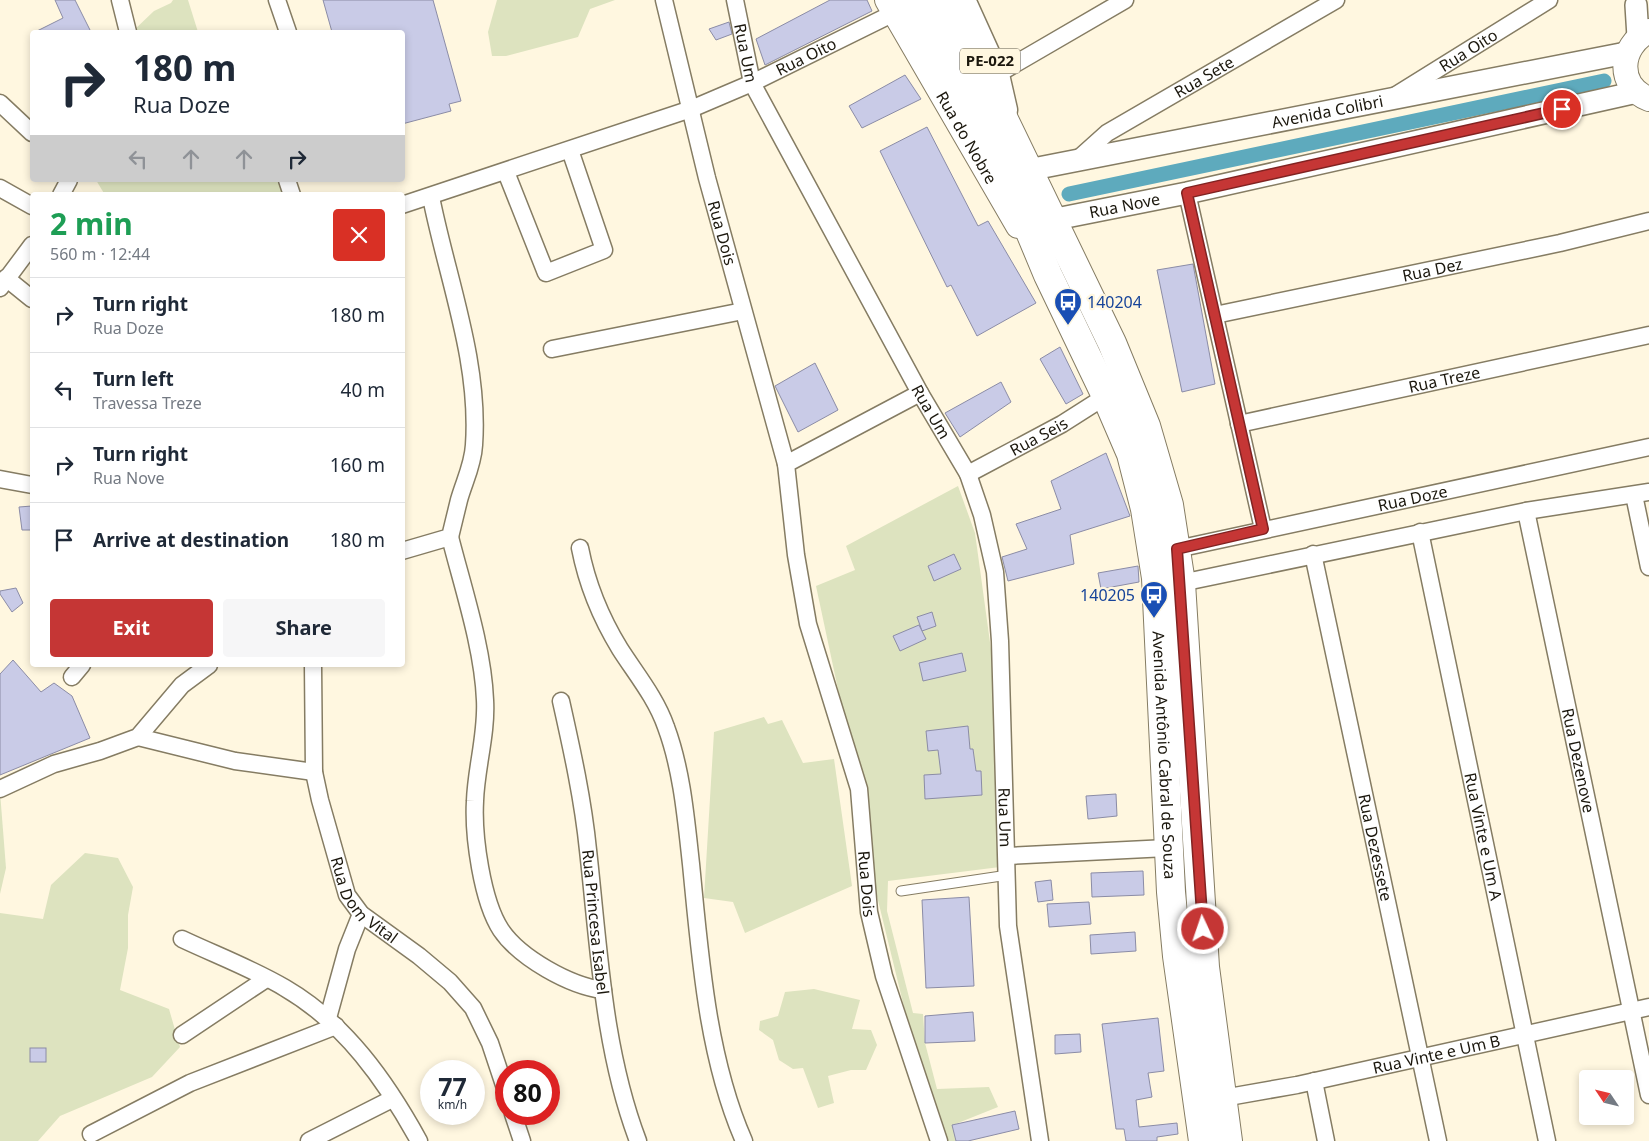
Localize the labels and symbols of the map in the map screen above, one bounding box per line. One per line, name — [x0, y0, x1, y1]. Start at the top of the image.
street label: Rua Um — [729, 21, 763, 84]
street label: Rua Oito — [1435, 24, 1502, 77]
street label: Rua Oito — [772, 32, 840, 81]
road number: PE-022 — [960, 48, 1020, 74]
street label: Rua Sete — [1170, 51, 1238, 103]
street label: Rua do Nobre — [931, 87, 1002, 188]
pin — [1541, 88, 1583, 130]
street label: Avenida Colibri — [1270, 90, 1385, 133]
street label: Rua Nove — [1087, 188, 1162, 223]
street label: Rua Dois — [703, 198, 742, 268]
street label: Rua Dez — [1400, 253, 1464, 287]
bus stop icon: 140204 — [1053, 287, 1083, 326]
place label: 140204 — [1087, 291, 1142, 313]
street label: Rua Treze — [1406, 361, 1482, 398]
street label: Rua Um — [906, 381, 956, 443]
street label: Rua Seis — [1006, 412, 1072, 461]
street label: Rua Doze — [1376, 480, 1449, 516]
bus stop icon: 140205 — [1139, 580, 1169, 619]
place label: 140205 — [1080, 584, 1135, 606]
street label: Avenida Antônio Cabral de Souza — [1148, 630, 1181, 880]
street label: Rua Dezenove — [1557, 706, 1600, 815]
street label: Rua Vinte e Um A — [1459, 771, 1508, 903]
street label: Rua Um — [993, 787, 1017, 848]
street label: Rua Dezessete — [1353, 792, 1398, 903]
street label: Rua Princesa Isabel — [577, 848, 614, 996]
street label: Rua Dois — [853, 850, 881, 919]
street label: Rua Dom Vital — [326, 854, 402, 948]
position arrow — [1176, 902, 1228, 954]
street label: Rua Vinte e Um B — [1371, 1029, 1502, 1079]
speed limit sign: 80 — [495, 1060, 560, 1125]
north arrow — [1579, 1070, 1634, 1125]

